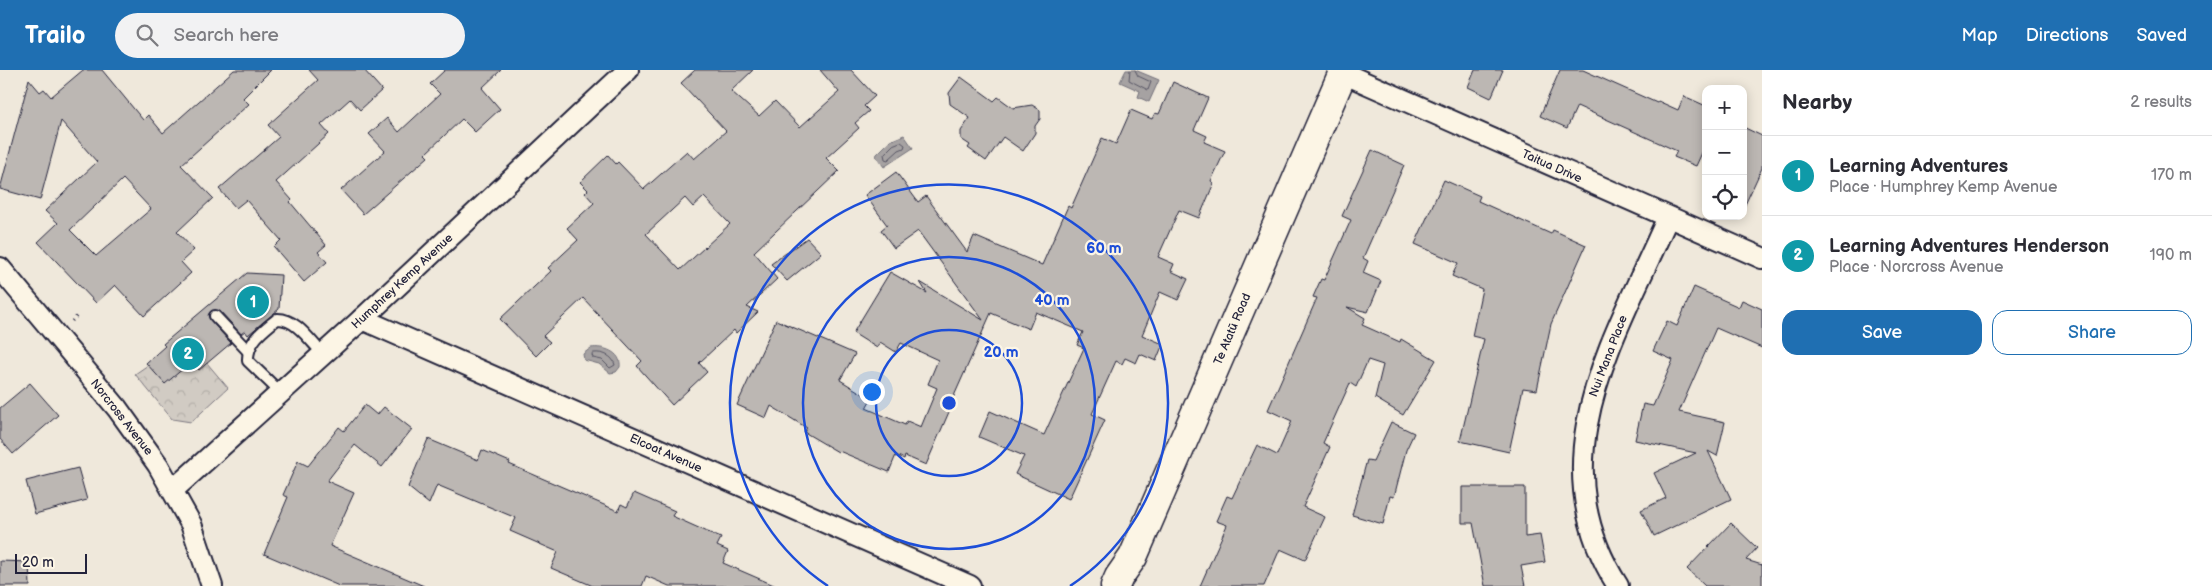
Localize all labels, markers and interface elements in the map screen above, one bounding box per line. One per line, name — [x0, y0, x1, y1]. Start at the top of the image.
search box — [115, 13, 465, 58]
text: Trailo — [25, 21, 85, 50]
icon: search — [133, 21, 161, 49]
text: Search here — [173, 24, 279, 47]
text: Map — [1962, 25, 1998, 46]
text: Directions — [2026, 25, 2108, 46]
text: Saved — [2136, 25, 2187, 46]
map controls — [1702, 85, 1747, 220]
button: + — [1702, 85, 1747, 130]
text: Nearby — [1782, 90, 1852, 115]
text: 2 results — [2130, 93, 2192, 112]
button: − — [1702, 130, 1747, 175]
street label: Taitua Drive — [1519, 147, 1584, 186]
text: Learning Adventures — [1829, 155, 2008, 178]
text: 1 — [1795, 166, 1801, 185]
text: 170 m — [2151, 166, 2192, 185]
button: locate — [1702, 175, 1747, 220]
text: Place · Humphrey Kemp Avenue — [1829, 178, 2057, 197]
street label: Humphrey Kemp Avenue — [349, 231, 456, 332]
text: Learning Adventures Henderson — [1829, 235, 2109, 258]
text: 60 m — [1086, 239, 1122, 258]
text: 2 — [1793, 246, 1803, 265]
text: 190 m — [2150, 246, 2192, 265]
text: Place · Norcross Avenue — [1829, 258, 2004, 277]
pin: 1 — [237, 283, 269, 321]
text: 40 m — [1034, 291, 1070, 310]
street label: Te Atatū Road — [1211, 291, 1254, 367]
button: Save — [1782, 310, 1982, 355]
button: Share — [1992, 310, 2192, 355]
street label: Nui Mana Place — [1586, 313, 1631, 399]
pin: 2 — [172, 335, 204, 373]
text: 20 m — [984, 343, 1019, 362]
street label: Norcross Avenue — [87, 376, 156, 458]
your location — [859, 379, 885, 405]
centre of rings — [940, 394, 958, 412]
street label: Elcoat Avenue — [627, 431, 704, 476]
scale bar — [15, 551, 88, 574]
text: 20 m — [22, 554, 54, 571]

